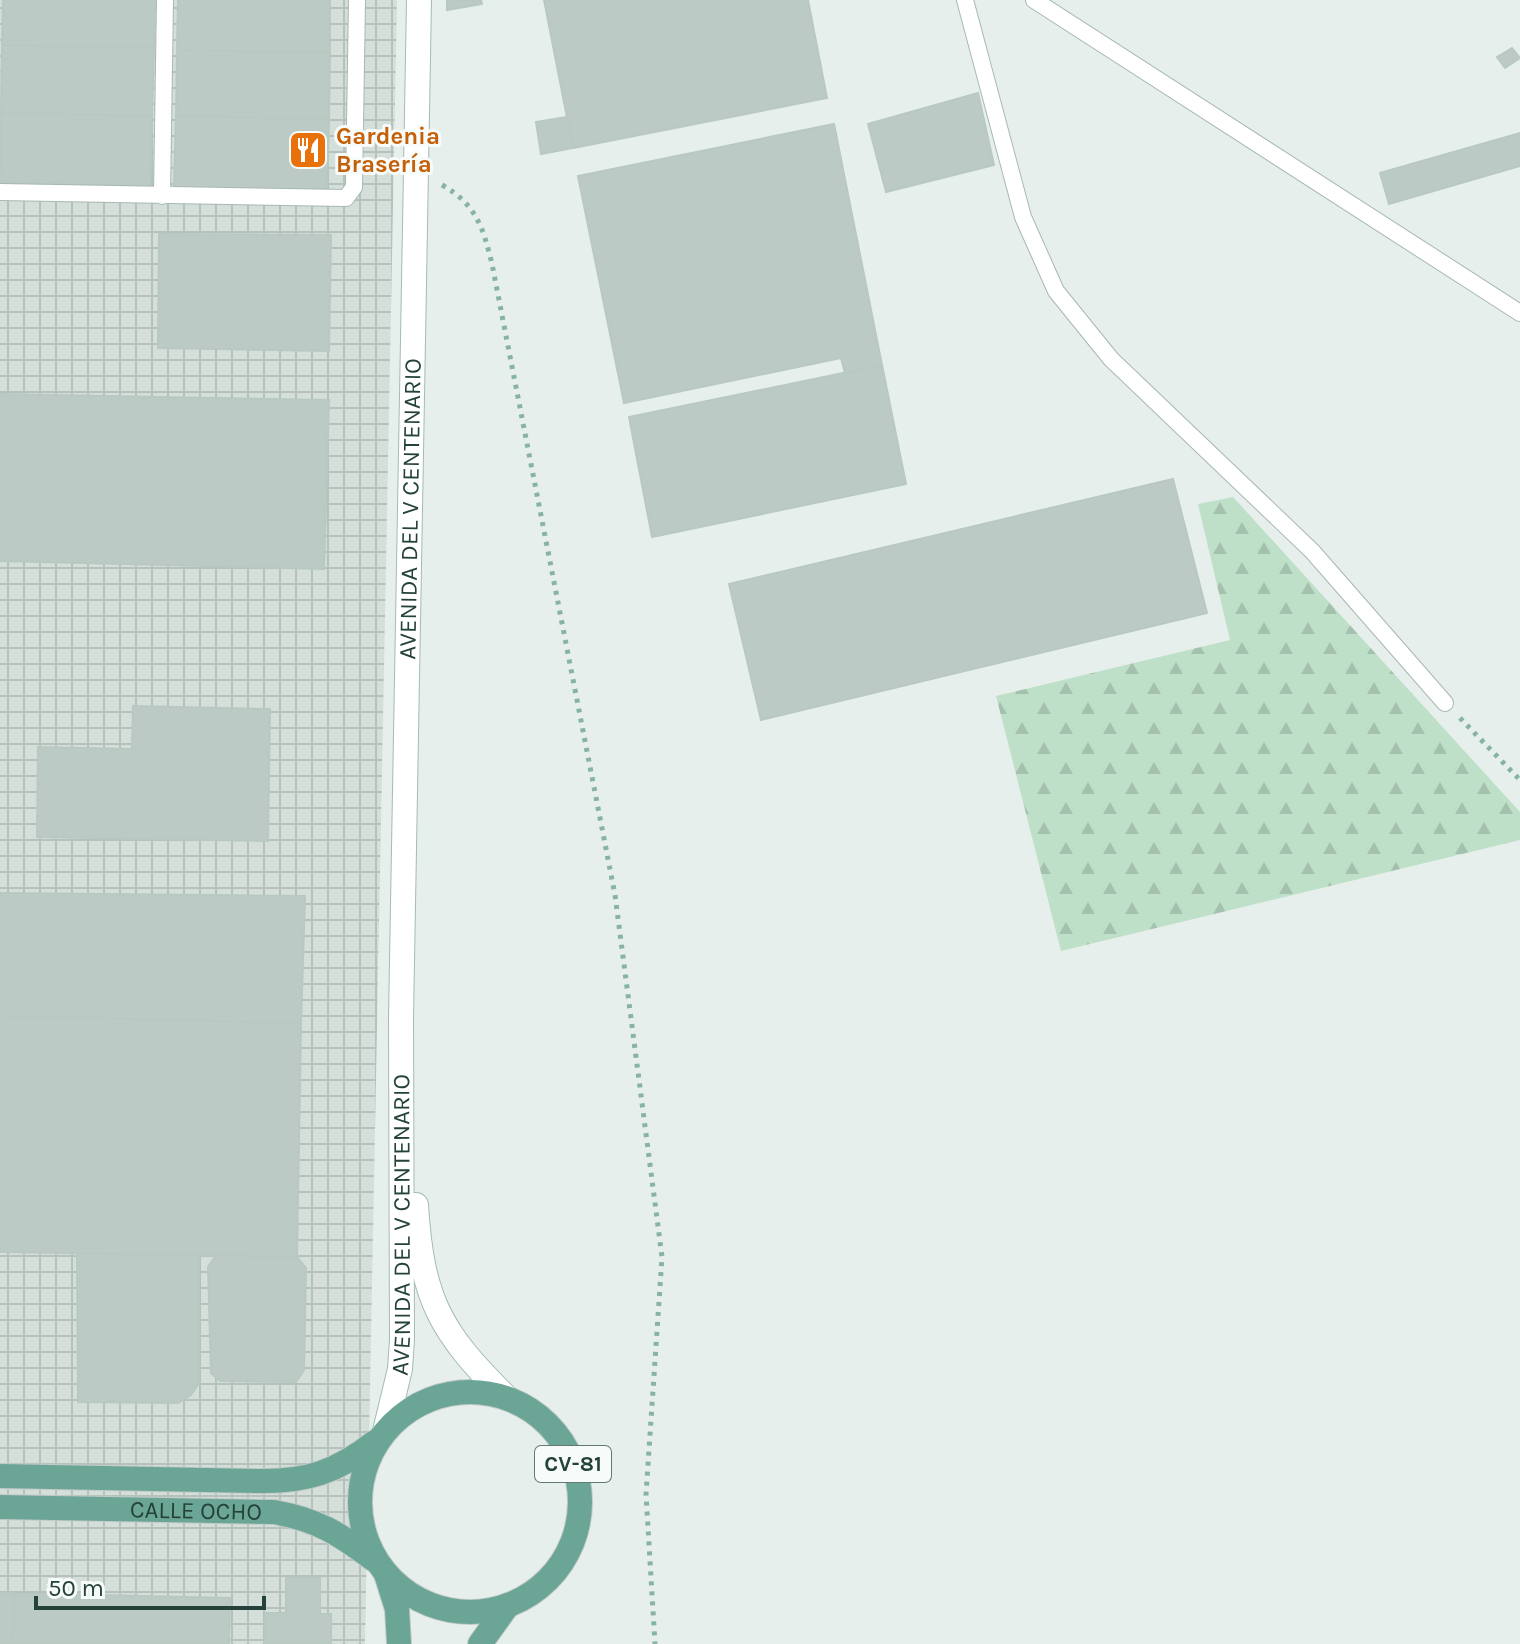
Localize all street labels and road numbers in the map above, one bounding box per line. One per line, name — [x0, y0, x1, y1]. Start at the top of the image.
street label: AVENIDA DEL V CENTENARIO — [393, 358, 427, 660]
street label: AVENIDA DEL V CENTENARIO — [386, 1074, 416, 1376]
road number: CV-81 — [535, 1446, 611, 1482]
street label: CALLE OCHO — [130, 1495, 262, 1526]

